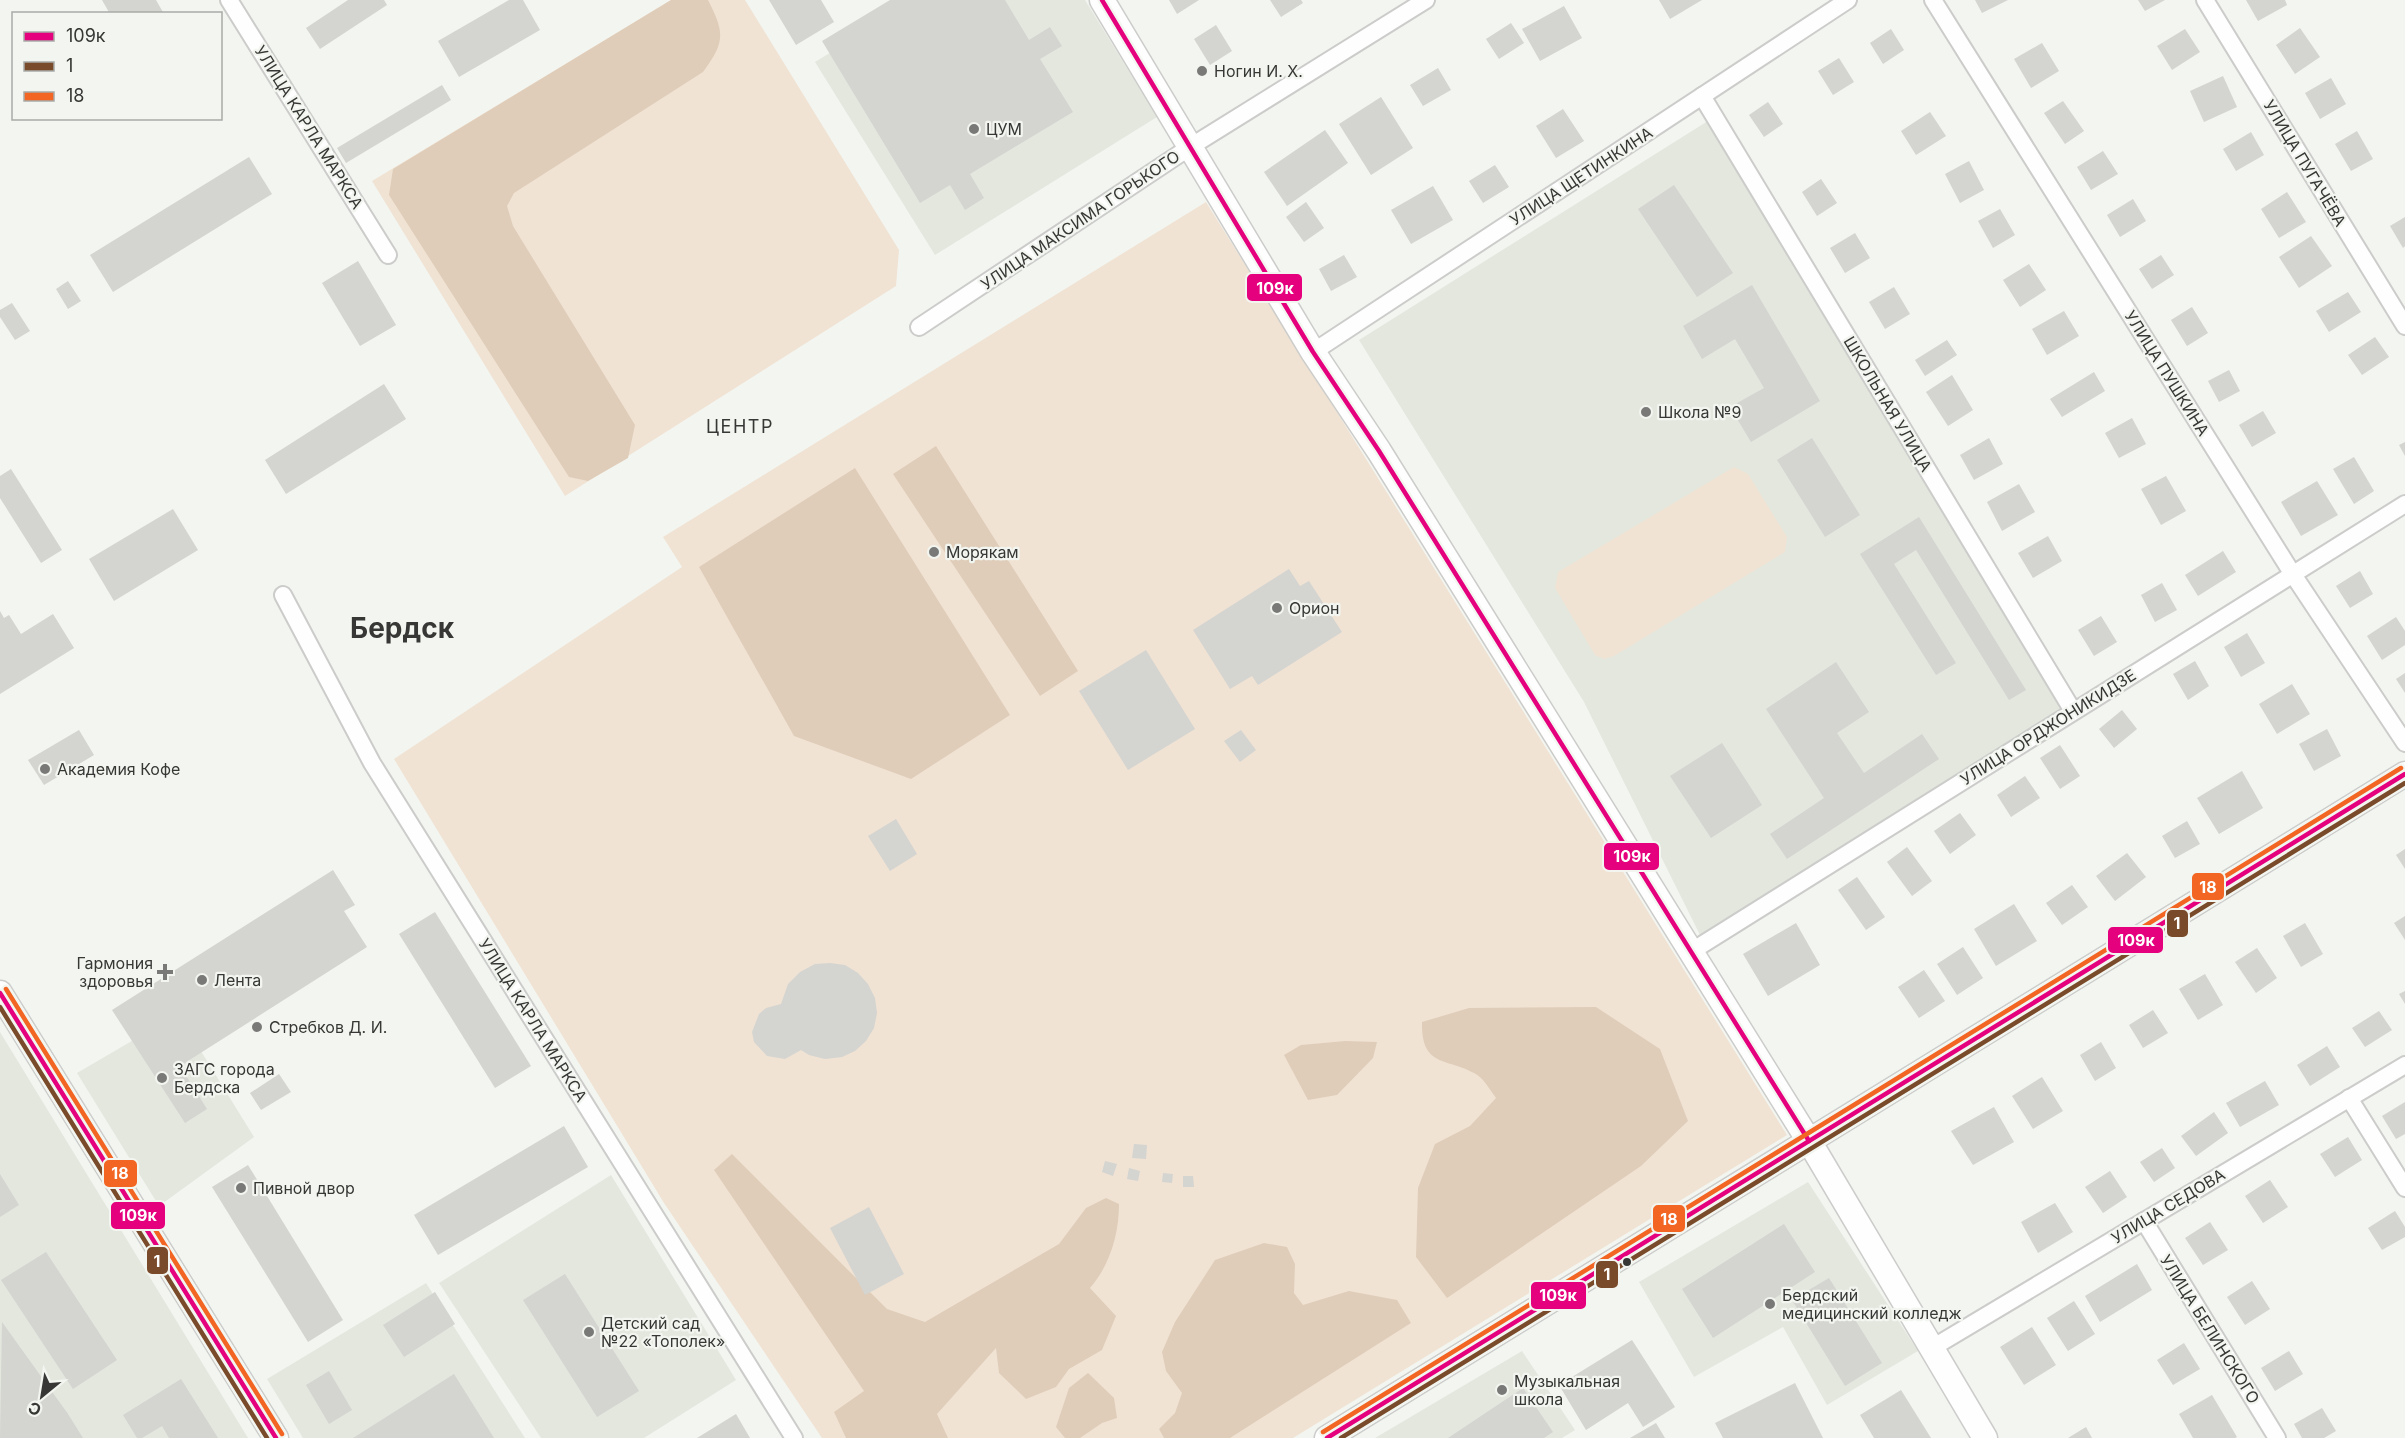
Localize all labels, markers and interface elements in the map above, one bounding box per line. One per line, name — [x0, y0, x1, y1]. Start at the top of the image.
legend — [12, 12, 222, 120]
text: 109к — [66, 25, 106, 46]
street label: УЛИЦА КАРЛА МАРКСА — [250, 42, 368, 212]
text: 1 — [66, 55, 73, 76]
place label: Ногин И. Х. — [1214, 61, 1303, 81]
marker: Ногин И. Х. — [1195, 64, 1209, 78]
text: 18 — [66, 85, 84, 106]
street label: УЛИЦА ПУГАЧЁВА — [2259, 96, 2351, 230]
place label: ЦУМ — [986, 119, 1022, 139]
marker: ЦУМ — [967, 122, 981, 136]
street label: УЛИЦА ЩЕТИНКИНА — [1506, 122, 1656, 230]
street label: УЛИЦА МАКСИМА ГОРЬКОГО — [977, 146, 1183, 294]
line badge: 109к — [1246, 273, 1303, 302]
text: 109к — [1256, 278, 1294, 298]
street label: УЛИЦА ПУШКИНА — [2120, 307, 2214, 439]
street label: ШКОЛЬНАЯ УЛИЦА — [1840, 333, 1936, 475]
place label: Школа №9 — [1658, 402, 1741, 422]
marker: Школа №9 — [1639, 405, 1653, 419]
district label: ЦЕНТР — [706, 416, 774, 437]
place label: Морякам — [946, 542, 1019, 562]
marker: Морякам — [927, 545, 941, 559]
place label: Орион — [1289, 598, 1340, 618]
marker: Орион — [1270, 601, 1284, 615]
district label: Бердск — [350, 611, 455, 645]
street label: УЛИЦА ОРДЖОНИКИДЗЕ — [1957, 665, 2139, 789]
place label: Академия Кофе — [57, 759, 180, 779]
marker: Академия Кофе — [38, 762, 52, 776]
line badge: 109к — [1603, 842, 1660, 871]
text: 109к — [1613, 846, 1651, 866]
line badge: 18 — [2191, 872, 2225, 901]
text: 18 — [2199, 877, 2217, 897]
line badge: 1 — [2166, 909, 2189, 938]
text: 1 — [2174, 913, 2180, 933]
line badge: 109к — [2107, 926, 2164, 954]
text: 109к — [2117, 930, 2155, 950]
street label: УЛИЦА КАРЛА МАРКСА — [474, 935, 592, 1105]
place label: Гармония здоровья — [76, 953, 153, 991]
marker: Гармония здоровья — [158, 965, 172, 979]
place label: Лента — [214, 970, 261, 990]
marker: Лента — [195, 973, 209, 987]
place label: Стребков Д. И. — [269, 1017, 387, 1037]
marker: Стребков Д. И. — [250, 1020, 264, 1034]
place label: ЗАГС города Бердска — [174, 1059, 275, 1097]
marker: ЗАГС города Бердска — [155, 1071, 169, 1085]
line badge: 18 — [103, 1159, 138, 1188]
text: 18 — [111, 1163, 129, 1183]
street label: УЛИЦА СЕДОВА — [2107, 1164, 2229, 1248]
place label: Пивной двор — [253, 1178, 355, 1198]
marker: Пивной двор — [234, 1181, 248, 1195]
line badge: 109к — [110, 1201, 166, 1230]
line badge: 18 — [1652, 1204, 1686, 1233]
text: 109к — [119, 1205, 157, 1225]
text: 18 — [1660, 1209, 1678, 1229]
line badge: 1 — [146, 1246, 169, 1275]
text: 1 — [154, 1251, 160, 1271]
street label: УЛИЦА БЕЛИНСКОГО — [2156, 1251, 2264, 1407]
unlabelled marker — [1621, 1256, 1633, 1268]
line badge: 1 — [1595, 1260, 1619, 1289]
text: 1 — [1604, 1264, 1610, 1284]
line badge: 109к — [1530, 1281, 1587, 1310]
text: 109к — [1539, 1285, 1577, 1305]
place label: Бердский медицинский колледж — [1782, 1285, 1962, 1323]
marker: Бердский медицинский колледж — [1763, 1297, 1777, 1311]
place label: Детский сад №22 «Тополек» — [601, 1313, 725, 1351]
marker: Детский сад №22 «Тополек» — [582, 1325, 596, 1339]
north arrow — [12, 1366, 72, 1426]
place label: Музыкальная школа — [1514, 1371, 1620, 1409]
marker: Музыкальная школа — [1495, 1383, 1509, 1397]
text: С — [24, 1397, 45, 1421]

